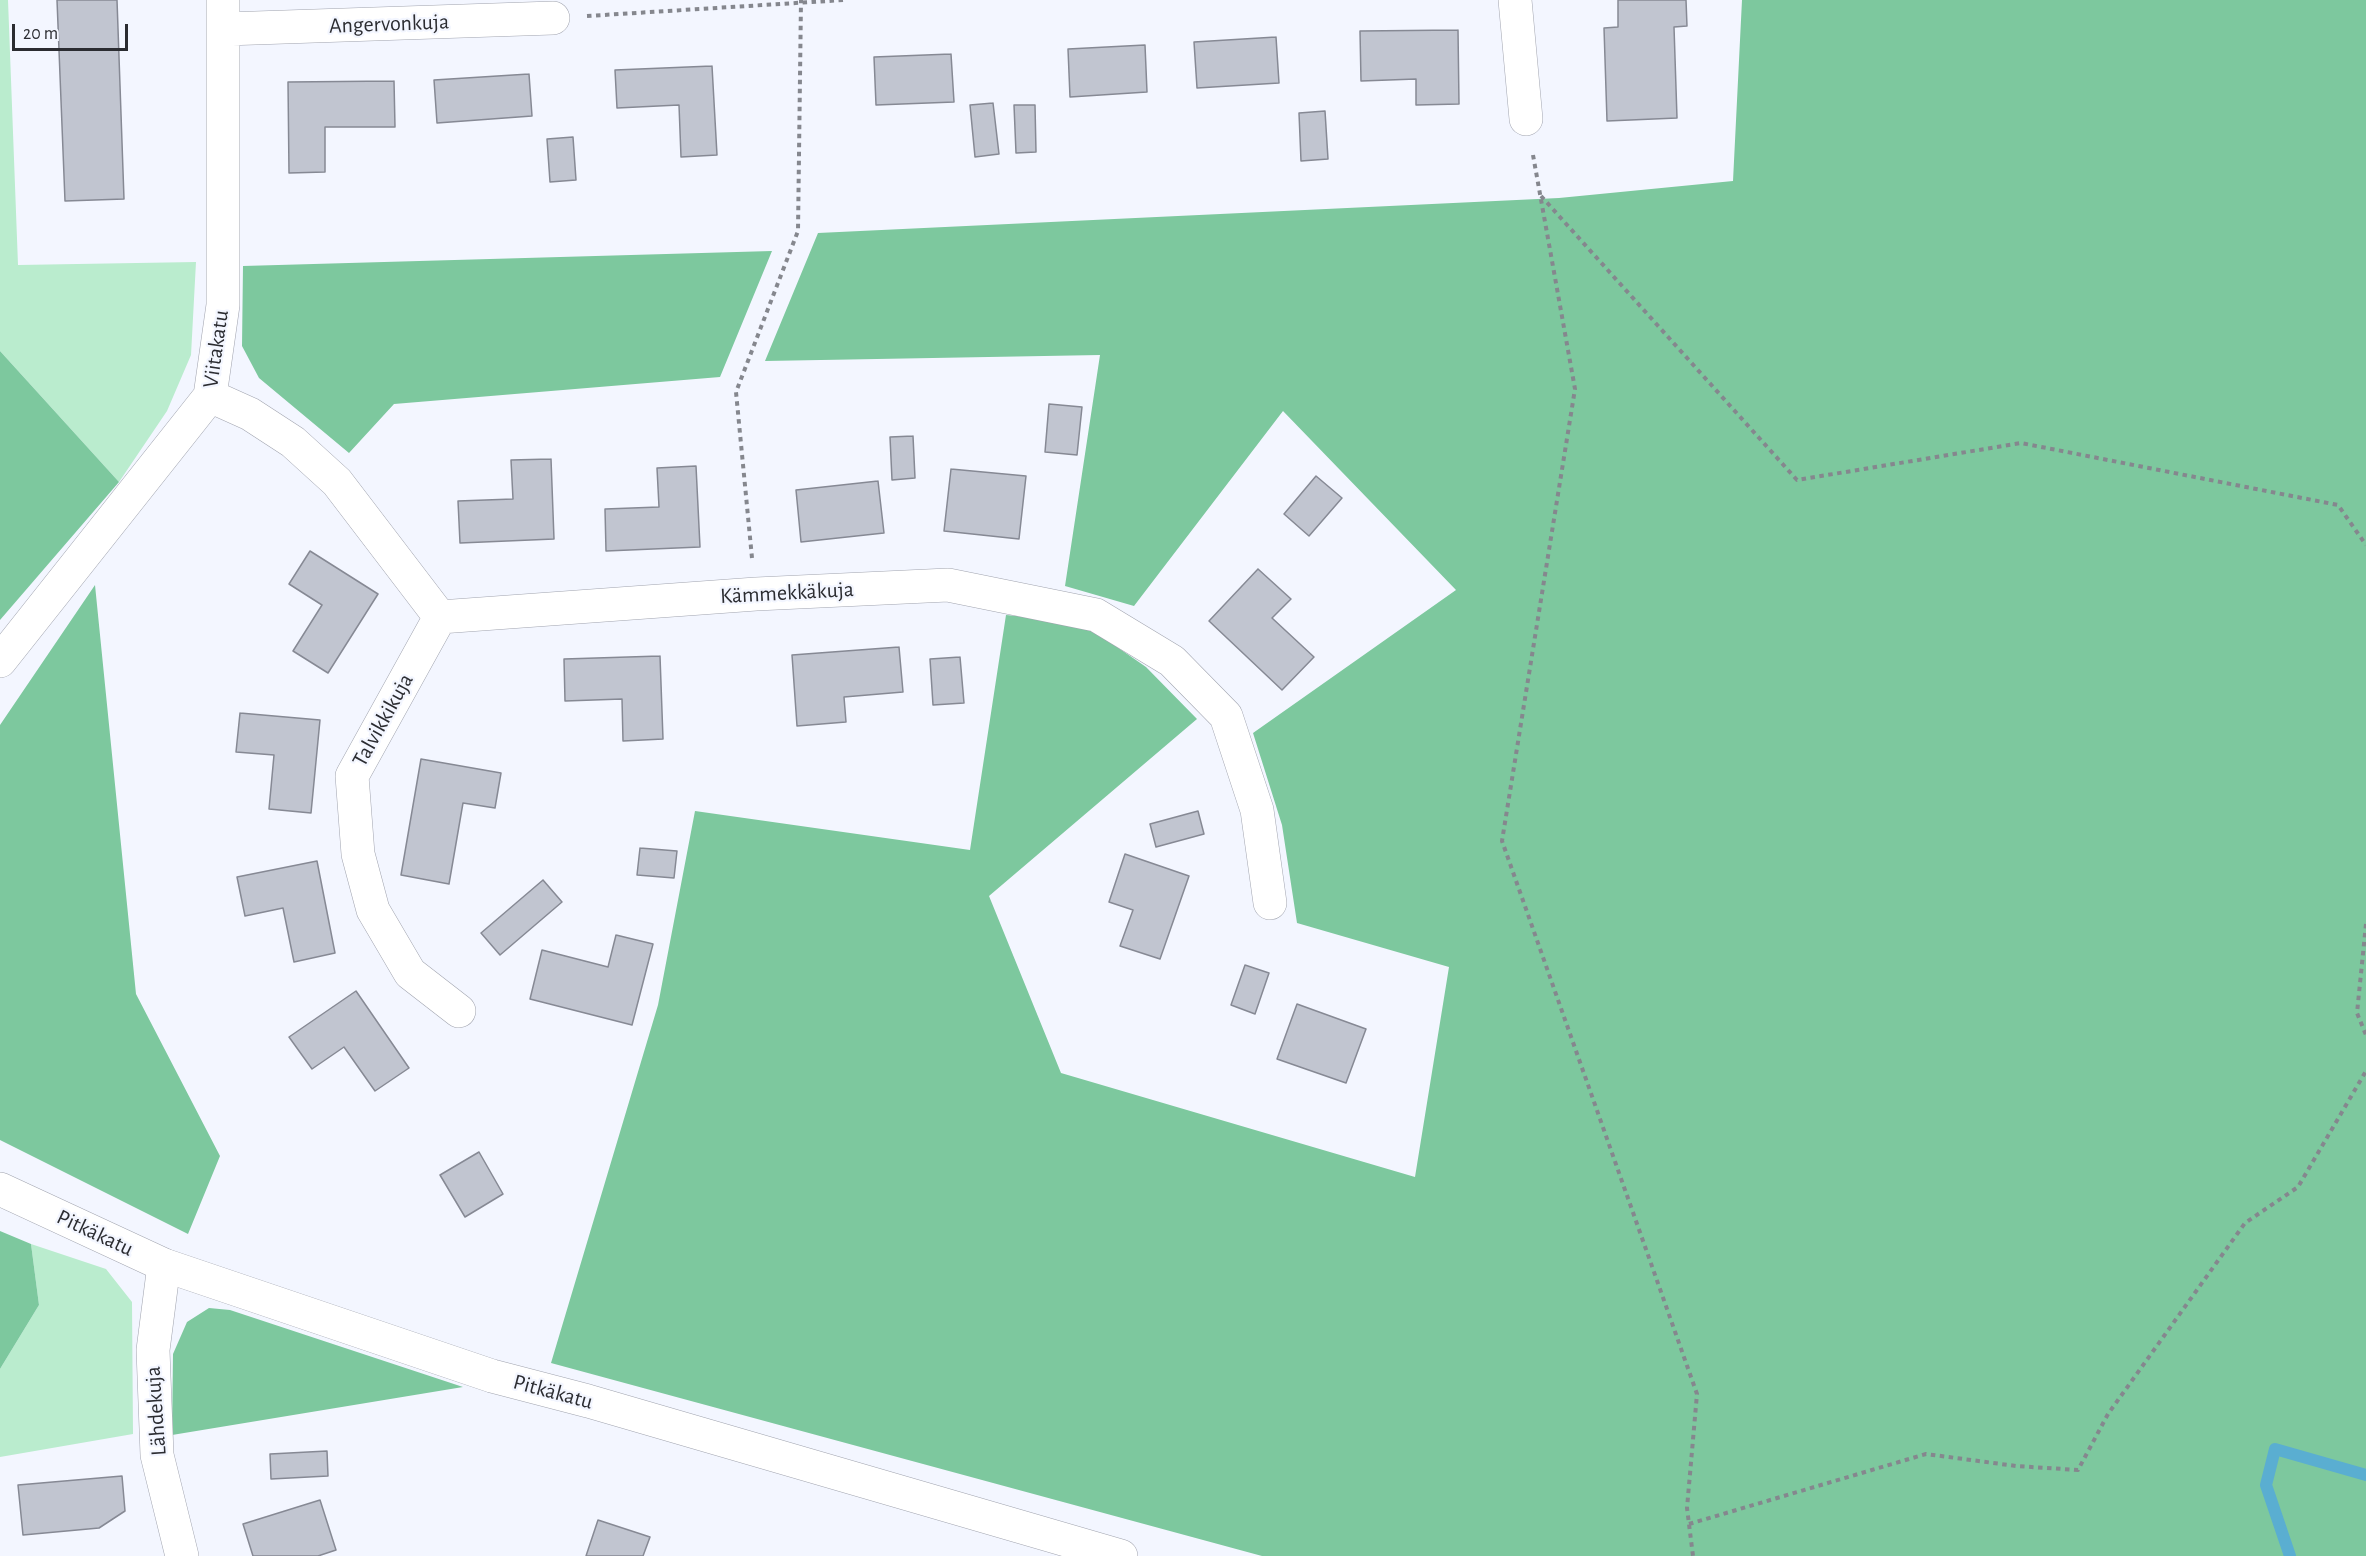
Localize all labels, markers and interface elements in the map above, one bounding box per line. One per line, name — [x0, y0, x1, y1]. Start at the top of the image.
street label: Angervonkuja — [328, 9, 450, 39]
scale bar — [15, 12, 130, 50]
text: 20 m — [23, 25, 58, 43]
street label: Viitakatu — [197, 308, 235, 390]
street label: Kämmekkäkuja — [719, 576, 855, 610]
street label: Talvikkikuja — [347, 669, 419, 771]
street label: Pitkäkatu — [52, 1204, 138, 1262]
street label: Lähdekuja — [140, 1365, 172, 1457]
street label: Pitkäkatu — [510, 1369, 596, 1415]

